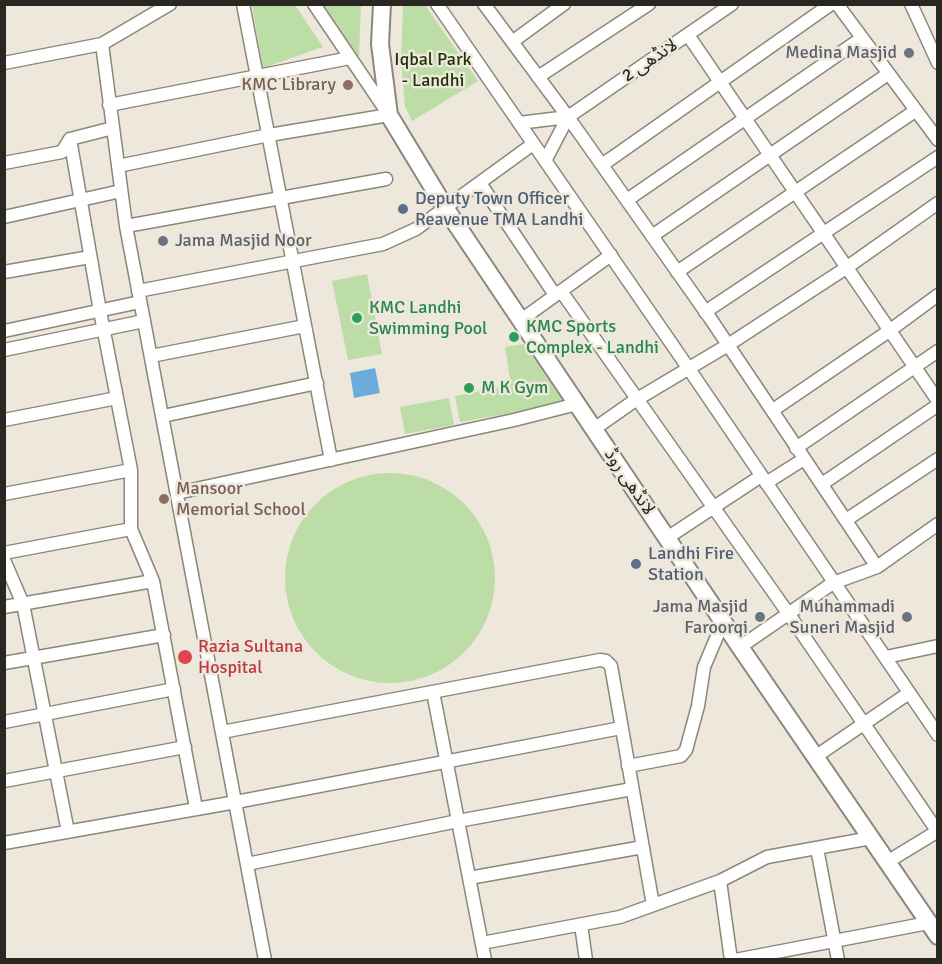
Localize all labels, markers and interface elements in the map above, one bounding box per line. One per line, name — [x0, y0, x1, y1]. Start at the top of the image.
street label: لانڈھی 2 — [618, 35, 682, 87]
place label: Medina Masjid — [785, 42, 897, 64]
marker: Medina Masjid — [902, 46, 916, 60]
park label: Iqbal Park - Landhi — [394, 49, 472, 92]
place label: KMC Library — [241, 74, 336, 96]
marker: KMC Library — [341, 78, 355, 92]
place label: Deputy Town Officer Reavenue TMA Landhi — [415, 188, 583, 230]
marker: Deputy Town Officer Reavenue TMA Landhi — [396, 202, 410, 216]
place label: Jama Masjid Noor — [175, 230, 312, 252]
marker: Jama Masjid Noor — [156, 234, 170, 248]
place label: KMC Landhi Swimming Pool — [369, 297, 487, 340]
marker: KMC Landhi Swimming Pool — [350, 311, 364, 325]
place label: KMC Sports Complex - Landhi — [526, 316, 659, 358]
marker: KMC Sports Complex - Landhi — [507, 330, 521, 344]
place label: M K Gym — [481, 377, 548, 399]
marker: M K Gym — [462, 381, 476, 395]
street label: لانڈھی روڈ — [599, 445, 659, 519]
place label: Mansoor Memorial School — [176, 478, 306, 520]
marker: Mansoor Memorial School — [157, 492, 171, 506]
place label: Landhi Fire Station — [648, 543, 734, 586]
marker: Landhi Fire Station — [629, 557, 643, 571]
place label: Jama Masjid Faroorqi — [653, 596, 748, 638]
place label: Muhammadi Suneri Masjid — [790, 596, 895, 638]
marker: Jama Masjid Faroorqi — [753, 610, 767, 624]
marker: Muhammadi Suneri Masjid — [900, 610, 914, 624]
place label: Razia Sultana Hospital — [198, 636, 303, 678]
marker: Razia Sultana Hospital — [176, 648, 194, 666]

